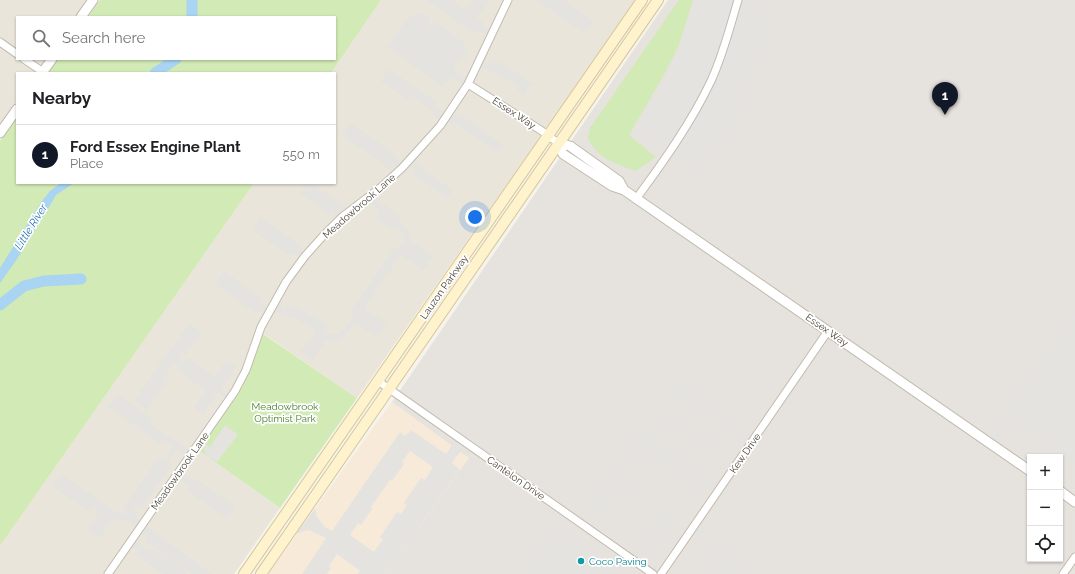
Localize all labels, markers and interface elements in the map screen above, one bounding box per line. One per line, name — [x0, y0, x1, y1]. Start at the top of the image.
search box — [16, 16, 336, 60]
icon: search — [30, 27, 52, 49]
text: Search here — [62, 29, 145, 47]
pin: 1 — [932, 82, 958, 115]
text: Nearby — [32, 88, 91, 108]
street label: Essex Way — [490, 95, 538, 131]
text: Ford Essex Engine Plant — [70, 138, 241, 156]
text: 1 — [42, 147, 48, 162]
text: 550 m — [283, 147, 320, 162]
text: Place — [70, 156, 103, 171]
street label: Meadowbrook Lane — [321, 171, 398, 240]
water label: Little River — [12, 201, 51, 252]
your location — [465, 207, 485, 227]
street label: Lauzon Parkway — [418, 252, 470, 321]
street label: Essex Way — [804, 311, 851, 349]
park label: Meadowbrook Optimist Park — [252, 401, 319, 424]
street label: Meadowbrook Lane — [149, 430, 211, 512]
street label: Kew Drive — [727, 431, 763, 475]
street label: Cantelon Drive — [485, 454, 547, 502]
map controls — [1027, 454, 1063, 562]
button: + — [1027, 454, 1063, 490]
button: − — [1027, 490, 1063, 526]
button: locate — [1027, 526, 1063, 562]
marker: Coco Paving — [576, 556, 586, 566]
place label: Coco Paving — [589, 556, 647, 567]

